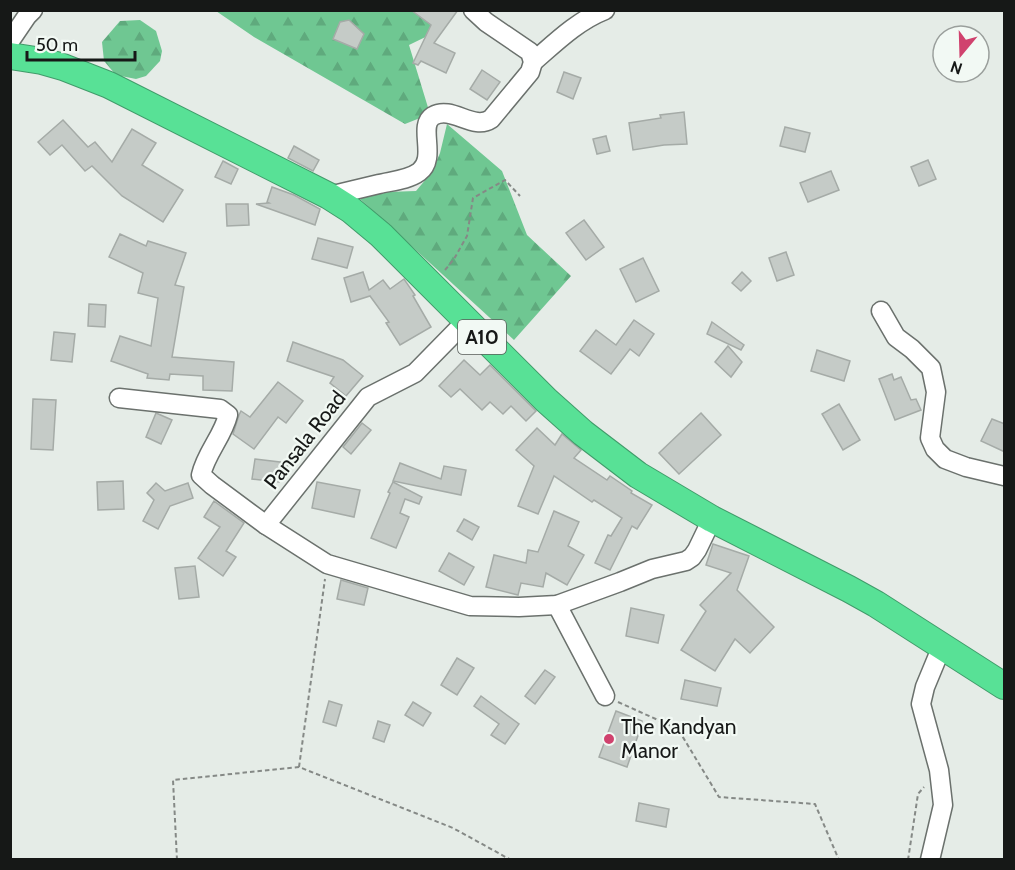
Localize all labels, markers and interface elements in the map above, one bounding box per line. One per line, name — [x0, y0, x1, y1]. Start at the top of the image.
scale bar — [27, 24, 135, 62]
north arrow — [931, 24, 991, 84]
text: 50 m — [36, 34, 78, 56]
text: N — [948, 57, 965, 79]
road number: A10 — [458, 320, 506, 354]
street label: Pansala Road — [259, 386, 351, 494]
place label: The Kandyan Manor — [621, 714, 737, 763]
marker: The Kandyan Manor — [602, 732, 616, 746]

